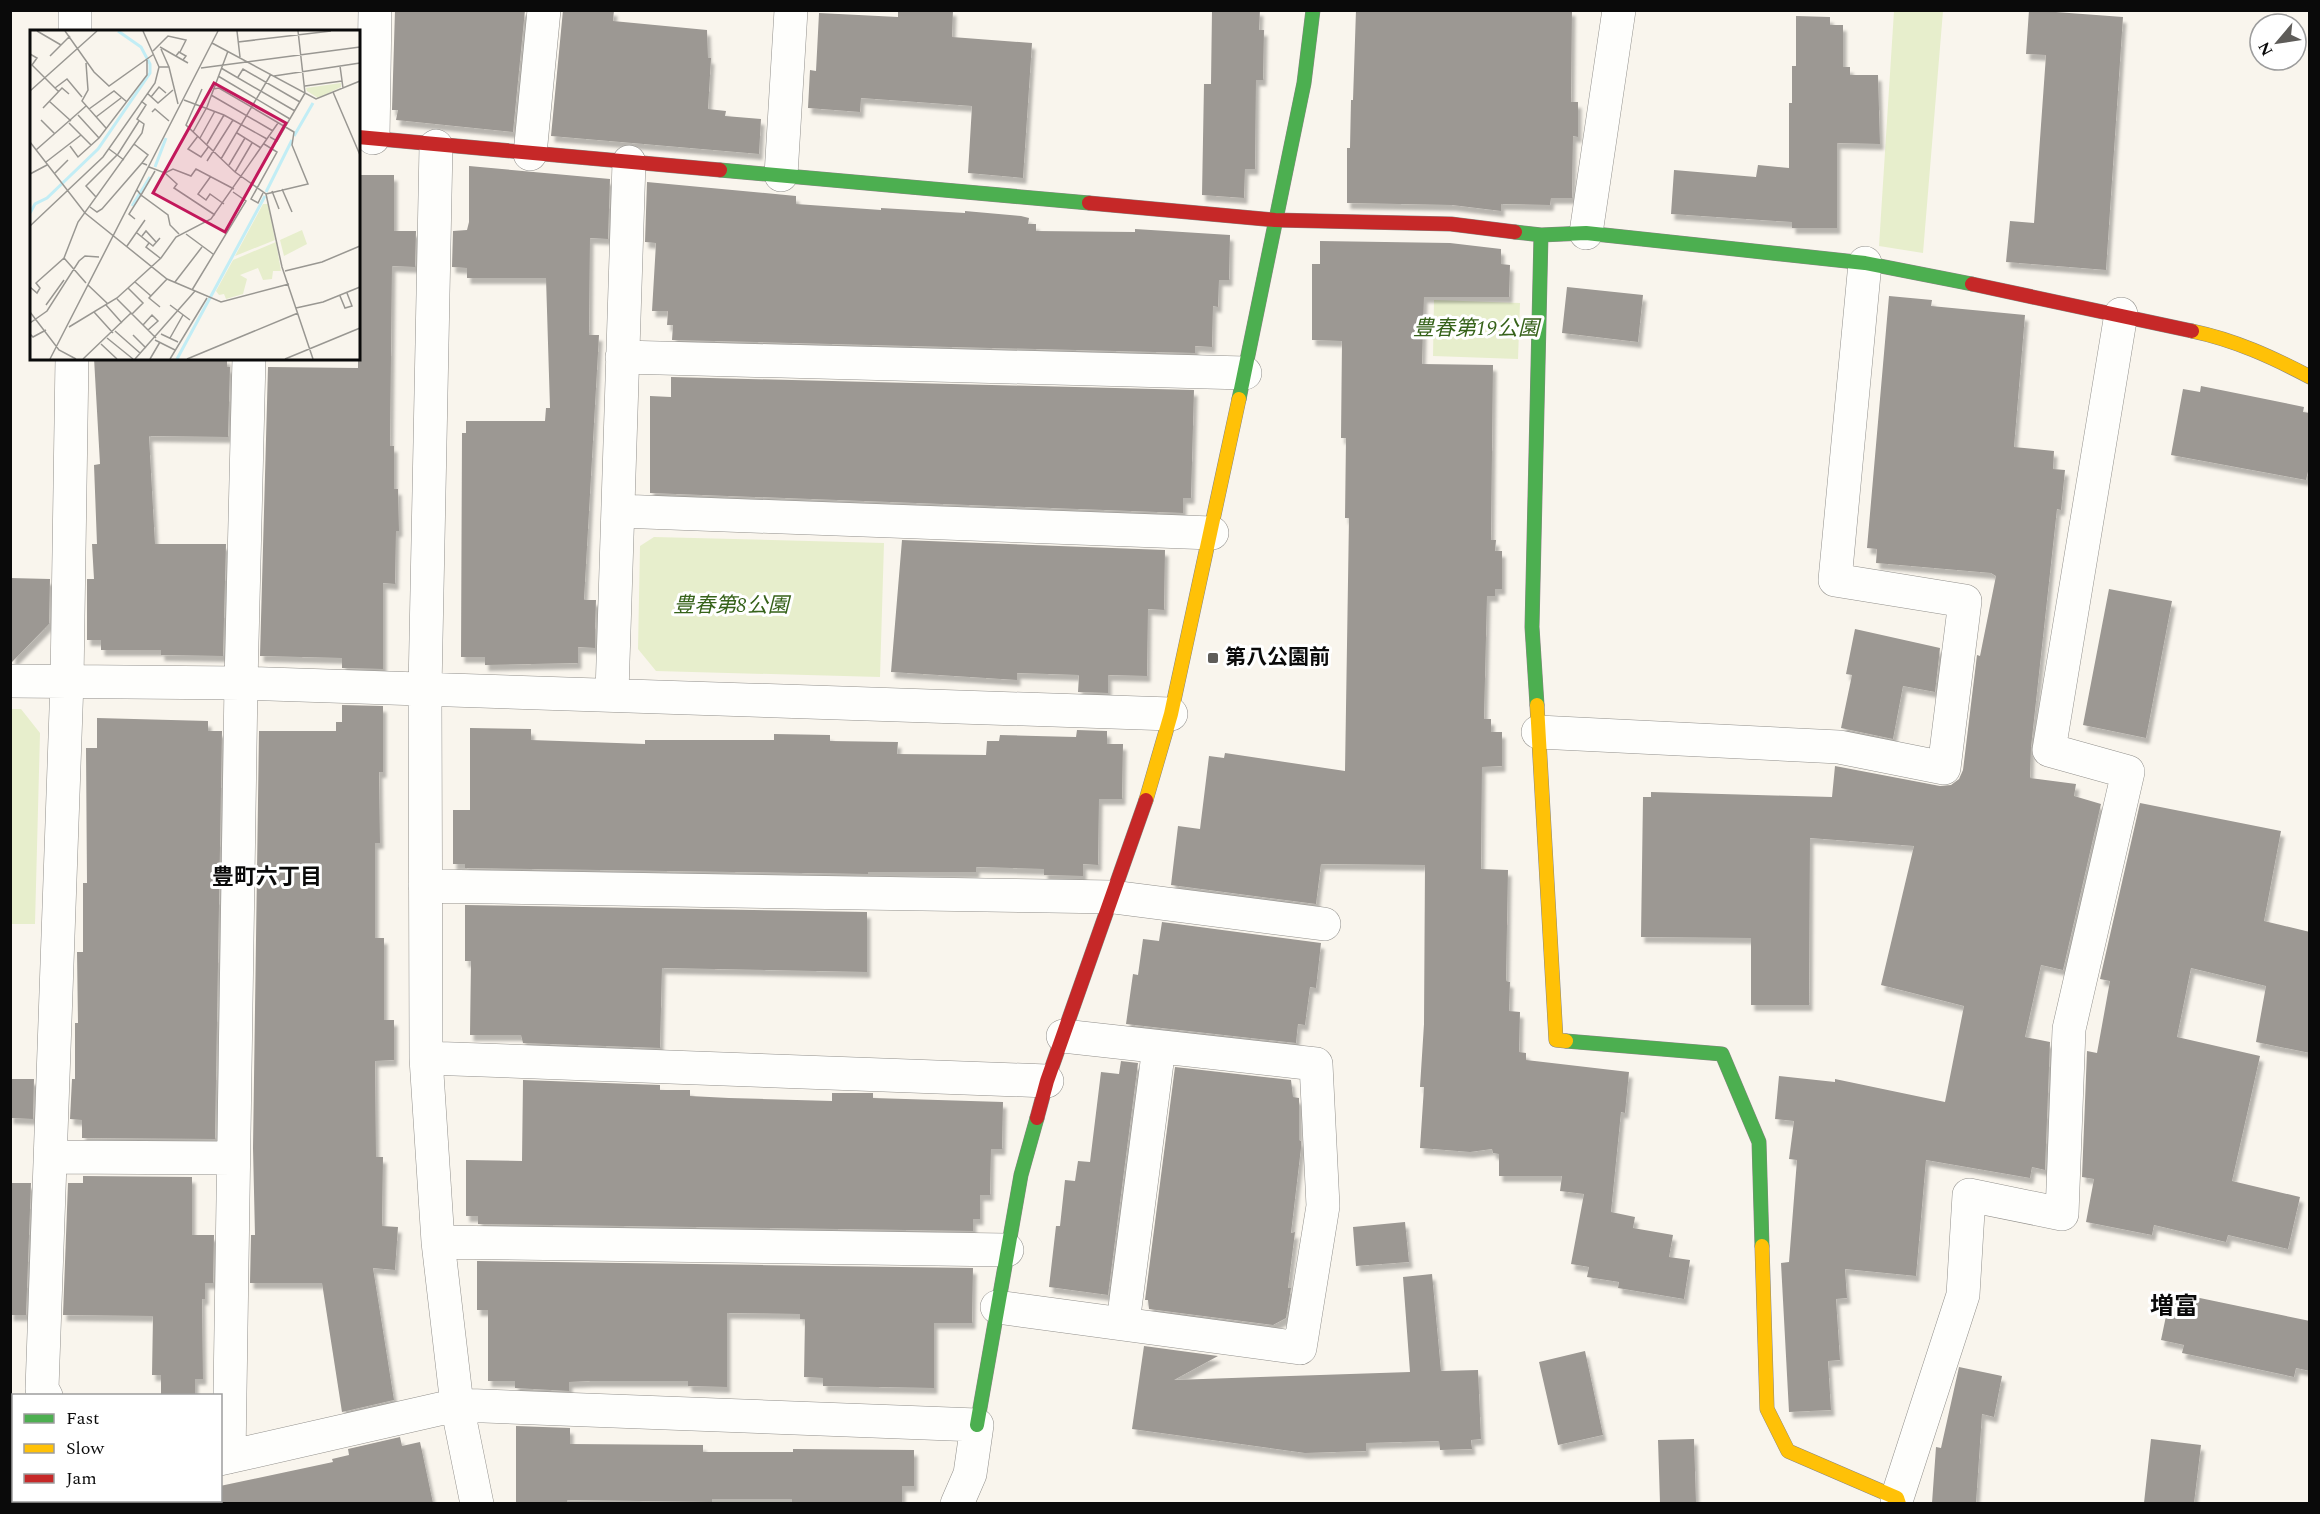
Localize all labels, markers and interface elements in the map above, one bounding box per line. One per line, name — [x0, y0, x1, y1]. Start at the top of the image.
north arrow — [2248, 12, 2308, 72]
inset map — [30, 30, 360, 360]
text: N — [2252, 37, 2279, 60]
park label: 豊春第19公園 — [1413, 313, 1542, 345]
park label: 豊春第8公園 — [673, 590, 792, 622]
place label: 第八公園前 — [1225, 642, 1330, 674]
marker: 第八公園前 — [1206, 651, 1220, 665]
district label: 豊町六丁目 — [212, 861, 322, 894]
district label: 増富 — [2150, 1289, 2198, 1325]
legend — [12, 1394, 222, 1502]
text: Fast — [66, 1405, 99, 1432]
text: Slow — [66, 1435, 105, 1462]
text: Jam — [66, 1465, 97, 1492]

